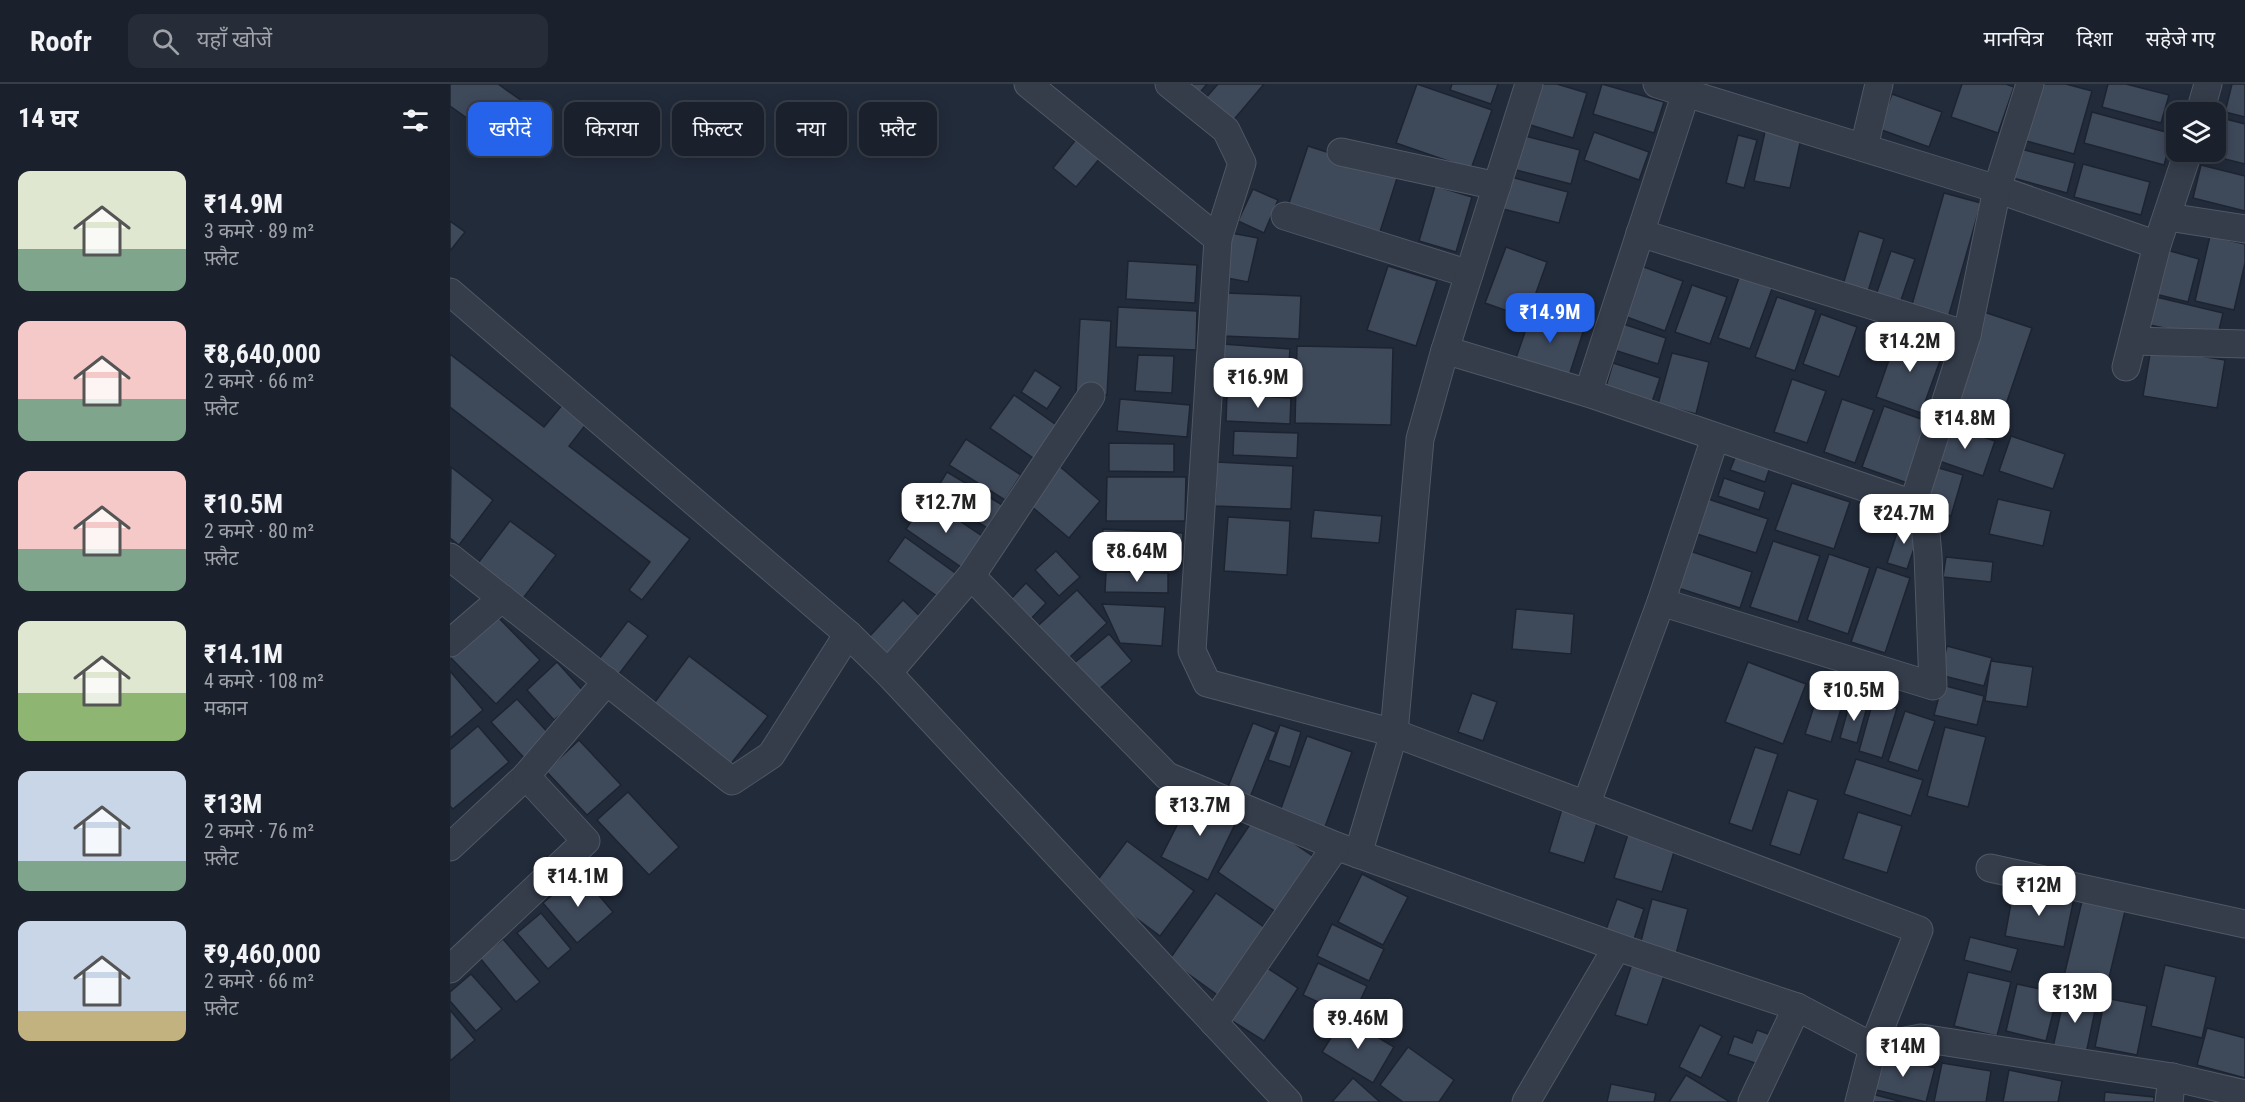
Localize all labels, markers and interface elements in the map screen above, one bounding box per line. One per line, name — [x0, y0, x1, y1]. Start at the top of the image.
search box — [128, 14, 548, 68]
text: Roofr — [30, 25, 92, 58]
icon: search — [149, 25, 182, 58]
text: यहाँ खोजें — [197, 27, 272, 52]
text: मानचित्र — [1983, 27, 2044, 51]
text: दिशा — [2077, 27, 2113, 51]
text: सहेजे गए — [2146, 27, 2215, 51]
chip: खरीदें — [468, 102, 552, 156]
chip: किराया — [564, 102, 660, 156]
chip: फ़िल्टर — [672, 102, 764, 156]
chip: नया — [776, 102, 847, 156]
chip: फ़्लैट — [859, 102, 937, 156]
map controls — [2166, 102, 2226, 162]
button: layers — [2166, 102, 2226, 162]
text: 14 घर — [18, 103, 79, 133]
icon: filters — [399, 104, 432, 137]
text: ₹14.9M — [204, 189, 283, 219]
icon: home — [66, 195, 138, 267]
text: 3 कमरे · 89 m² — [204, 219, 314, 243]
text: फ़्लैट — [204, 246, 239, 270]
pin: ₹14.9M — [1501, 293, 1599, 344]
text: ₹14.9M — [1520, 300, 1580, 324]
pin: ₹14.2M — [1861, 322, 1959, 373]
text: ₹14.2M — [1880, 329, 1940, 353]
text: ₹8,640,000 — [204, 339, 321, 369]
icon: home — [66, 345, 138, 417]
pin: ₹16.9M — [1209, 358, 1307, 409]
text: ₹16.9M — [1228, 365, 1288, 389]
text: 2 कमरे · 66 m² — [204, 369, 314, 393]
text: फ़्लैट — [204, 396, 239, 420]
pin: ₹14.8M — [1916, 399, 2014, 450]
text: ₹14.8M — [1935, 406, 1995, 430]
pin: ₹12.7M — [897, 483, 995, 534]
text: ₹10.5M — [204, 489, 283, 519]
text: ₹12.7M — [916, 490, 976, 514]
pin: ₹24.7M — [1855, 494, 1953, 545]
icon: home — [66, 495, 138, 567]
text: ₹24.7M — [1874, 501, 1934, 525]
text: 2 कमरे · 80 m² — [204, 519, 314, 543]
pin: ₹8.64M — [1088, 532, 1186, 583]
text: ₹8.64M — [1107, 539, 1167, 563]
text: फ़्लैट — [204, 546, 239, 570]
text: ₹14.1M — [204, 639, 283, 669]
icon: home — [66, 645, 138, 717]
text: 4 कमरे · 108 m² — [204, 669, 324, 693]
pin: ₹10.5M — [1805, 671, 1903, 722]
text: ₹10.5M — [1824, 678, 1884, 702]
text: मकान — [204, 696, 248, 720]
pin: ₹13.7M — [1151, 786, 1249, 837]
text: ₹13M — [204, 789, 262, 819]
text: ₹13.7M — [1170, 793, 1230, 817]
icon: home — [66, 795, 138, 867]
text: 2 कमरे · 76 m² — [204, 819, 314, 843]
text: फ़्लैट — [204, 846, 239, 870]
pin: ₹14.1M — [529, 857, 627, 908]
text: ₹14.1M — [548, 864, 608, 888]
pin: ₹12M — [2003, 866, 2075, 917]
text: ₹12M — [2017, 873, 2061, 897]
text: ₹9,460,000 — [204, 939, 321, 969]
icon: home — [66, 945, 138, 1017]
text: 2 कमरे · 66 m² — [204, 969, 314, 993]
pin: ₹13M — [2039, 973, 2111, 1024]
text: ₹13M — [2053, 980, 2097, 1004]
text: फ़्लैट — [204, 996, 239, 1020]
pin: ₹9.46M — [1309, 999, 1407, 1050]
text: ₹9.46M — [1328, 1006, 1388, 1030]
pin: ₹14M — [1867, 1027, 1939, 1078]
text: ₹14M — [1881, 1034, 1925, 1058]

